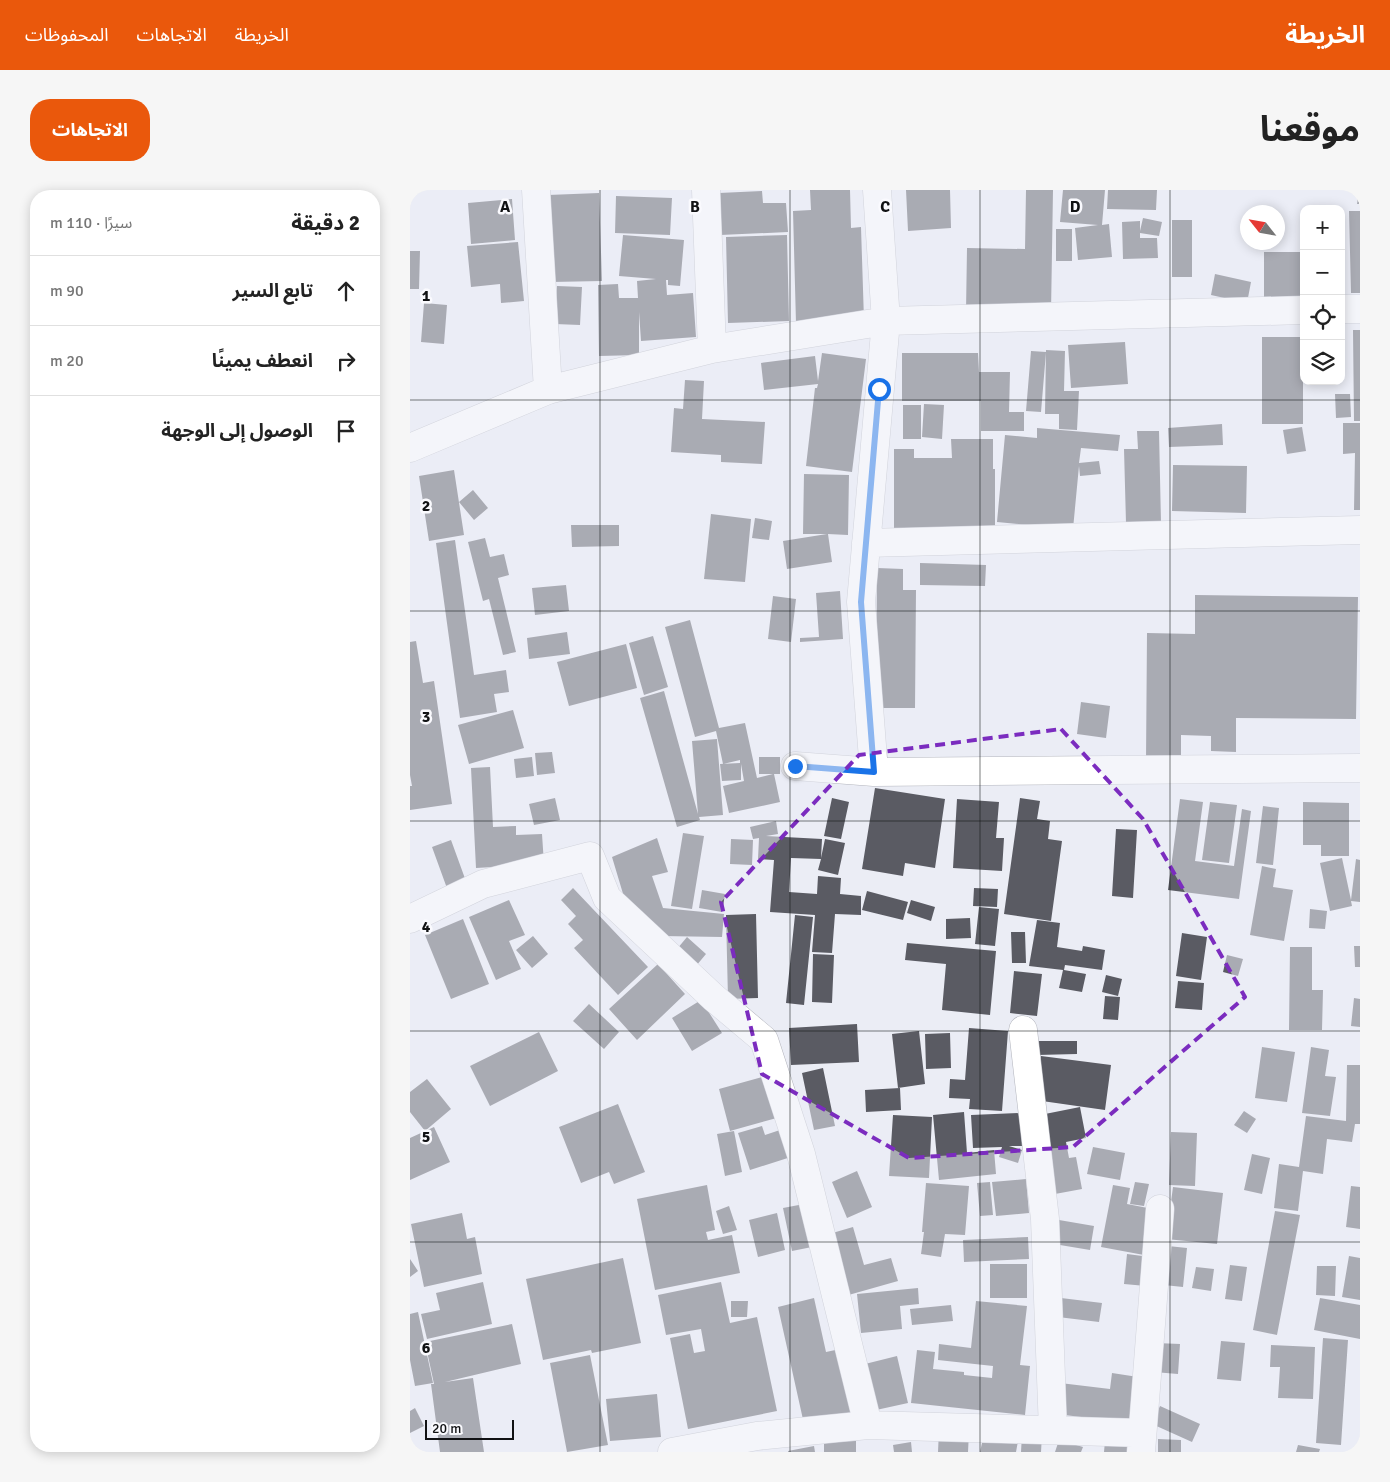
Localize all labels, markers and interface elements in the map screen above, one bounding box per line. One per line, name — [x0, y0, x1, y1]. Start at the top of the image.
text: الخريطة — [1285, 20, 1365, 50]
text: المحفوظات — [25, 24, 109, 46]
text: الاتجاهات — [137, 24, 207, 46]
text: الخريطة — [235, 24, 289, 46]
button: الاتجاهات — [30, 99, 150, 161]
text: موقعنا — [1260, 108, 1360, 151]
text: A — [500, 197, 511, 217]
text: B — [690, 197, 700, 217]
text: C — [880, 197, 890, 217]
text: D — [1070, 197, 1081, 217]
north arrow — [1240, 205, 1285, 250]
map controls — [1300, 205, 1345, 385]
button: + — [1300, 205, 1345, 250]
text: 2 دقيقة — [291, 210, 360, 236]
text: سيرًا · 110 m — [50, 213, 132, 233]
button: − — [1300, 250, 1345, 295]
icon: ahead — [332, 277, 360, 305]
text: تابع السير — [233, 279, 313, 303]
text: 90 m — [50, 281, 84, 301]
text: 1 — [422, 286, 431, 306]
button: locate — [1300, 295, 1345, 340]
button: layers — [1300, 340, 1345, 385]
icon: right — [332, 347, 360, 375]
text: انعطف يمينًا — [212, 349, 313, 373]
text: 20 m — [50, 351, 84, 371]
route start — [868, 378, 891, 401]
icon: arrive — [332, 417, 360, 445]
text: الوصول إلى الوجهة — [161, 419, 313, 443]
text: 2 — [422, 496, 430, 516]
text: 3 — [422, 707, 430, 727]
route end — [784, 755, 807, 778]
text: 4 — [422, 917, 431, 937]
text: 5 — [422, 1127, 430, 1147]
text: 6 — [422, 1338, 431, 1358]
scale bar — [425, 1417, 514, 1440]
text: 20 m — [432, 1420, 461, 1437]

